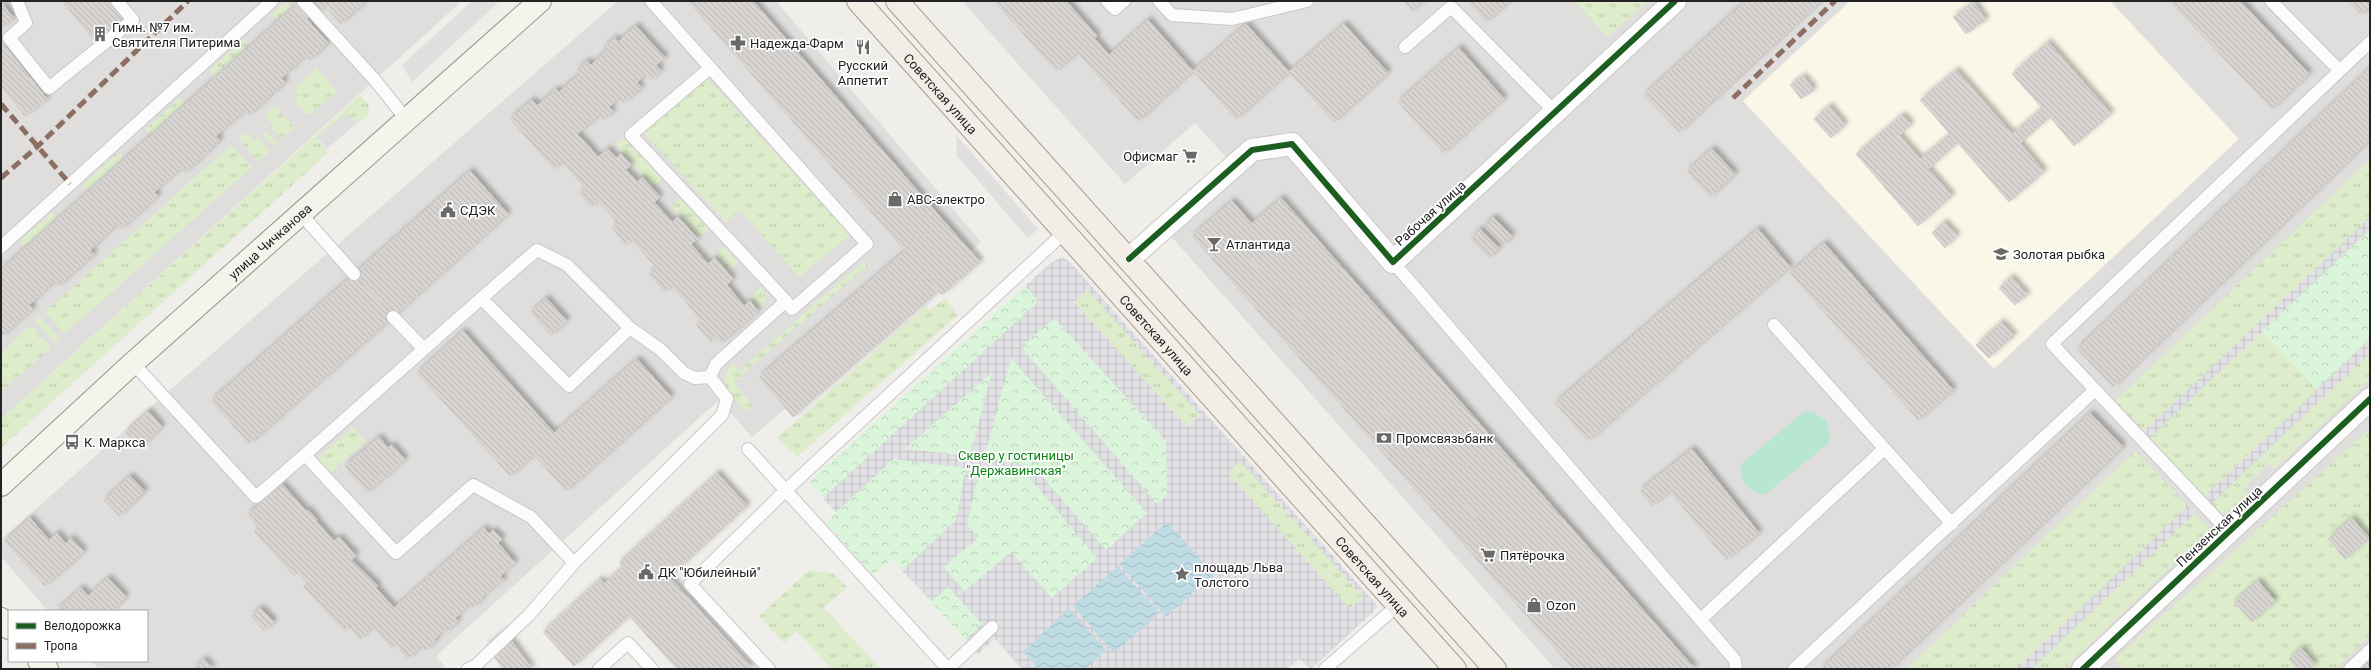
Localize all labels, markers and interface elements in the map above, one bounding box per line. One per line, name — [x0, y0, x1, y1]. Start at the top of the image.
place label: Гимн. №7 им. Святителя Питерима — [112, 20, 240, 50]
building icon: Гимн. №7 им. Святителя Питерима — [91, 25, 109, 43]
pharmacy icon: Надежда-Фарм — [729, 34, 747, 52]
place label: Надежда-Фарм — [750, 36, 844, 51]
restaurant icon: Русский Аппетит — [854, 38, 872, 56]
street label: Советская улица — [900, 50, 980, 137]
place label: Русский Аппетит — [838, 58, 888, 88]
supermarket icon: Офисмаг — [1181, 147, 1199, 165]
place label: Офисмаг — [1123, 149, 1179, 164]
street label: Рабочая улица — [1392, 178, 1469, 249]
shop icon: АВС-электро — [886, 190, 904, 208]
place label: АВС-электро — [907, 192, 985, 207]
street label: улица Чичканова — [226, 201, 315, 282]
public building icon: СДЭК — [439, 201, 457, 219]
place label: СДЭК — [460, 203, 496, 218]
bar icon: Атлантида — [1205, 235, 1223, 253]
place label: Атлантида — [1226, 237, 1291, 252]
school or university icon: Золотая рыбка — [1992, 245, 2010, 263]
place label: Золотая рыбка — [2013, 247, 2105, 262]
street label: Советская улица — [1116, 292, 1196, 379]
bank icon: Промсвязьбанк — [1375, 429, 1393, 447]
place label: Промсвязьбанк — [1396, 431, 1493, 446]
bus stop icon: К. Маркса — [63, 433, 81, 451]
place label: К. Маркса — [84, 435, 146, 450]
park label: Сквер у гостиницы "Державинская" — [958, 448, 1074, 478]
street label: Пензенская улица — [2173, 483, 2265, 570]
street label: Советская улица — [1332, 534, 1412, 620]
supermarket icon: Пятёрочка — [1479, 546, 1497, 564]
place label: Пятёрочка — [1500, 548, 1565, 563]
place label: площадь Льва Толстого — [1194, 560, 1283, 590]
public building icon: ДК "Юбилейный" — [637, 563, 655, 581]
place label: ДК "Юбилейный" — [658, 565, 761, 580]
place icon: площадь Льва Толстого — [1173, 565, 1191, 583]
shop icon: Ozon — [1525, 596, 1543, 614]
place label: Ozon — [1546, 598, 1576, 613]
legend — [8, 610, 148, 662]
text: Велодорожка — [44, 619, 121, 633]
text: Тропа — [44, 639, 78, 653]

